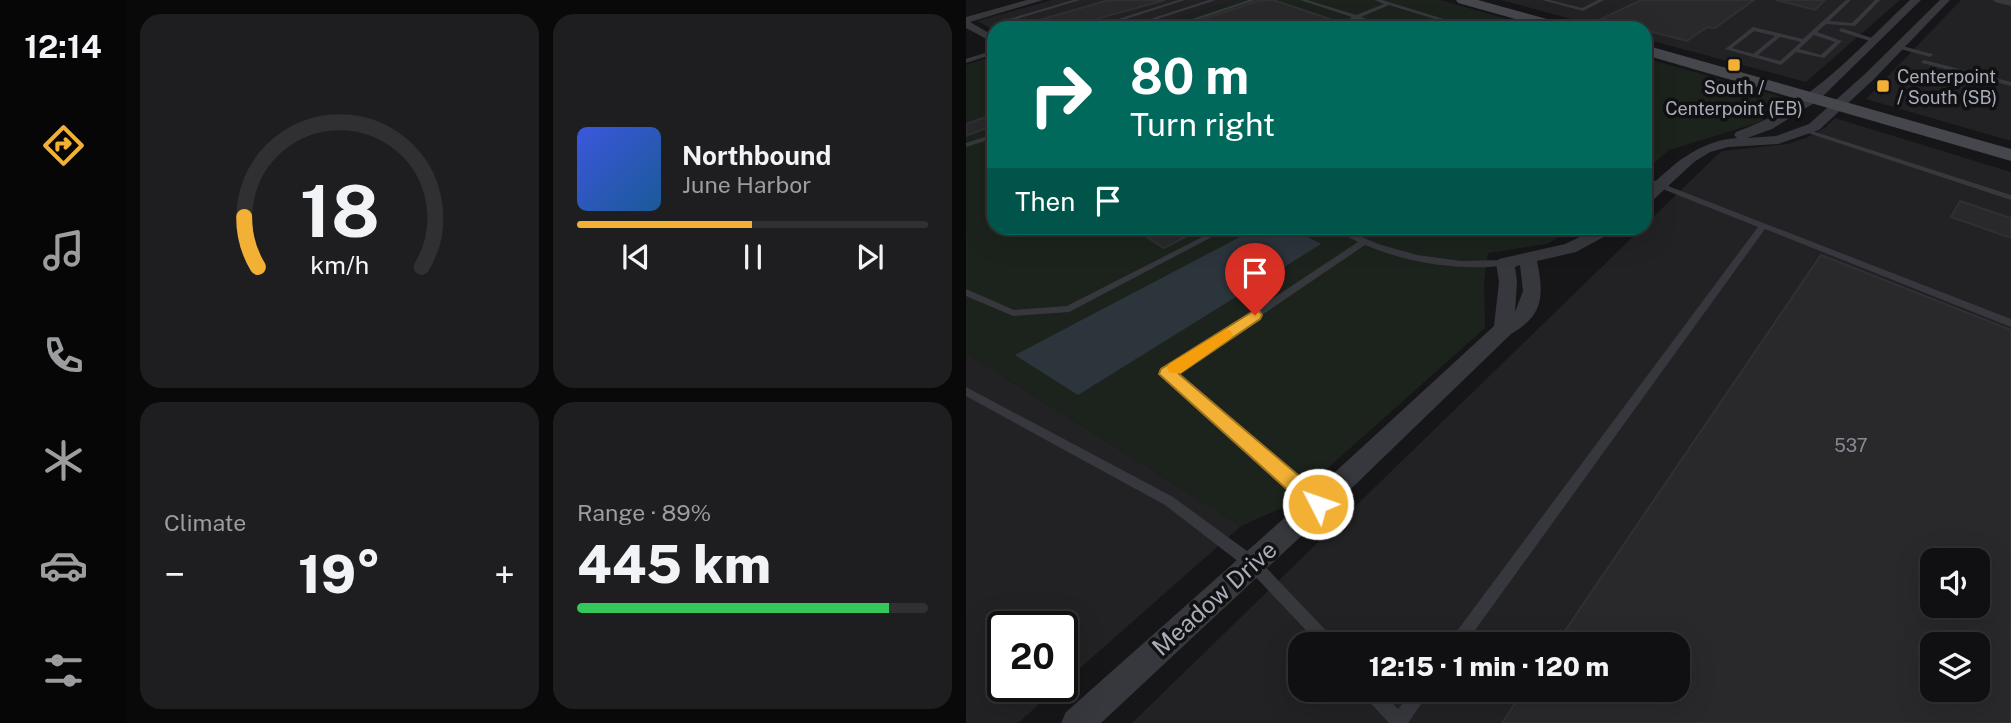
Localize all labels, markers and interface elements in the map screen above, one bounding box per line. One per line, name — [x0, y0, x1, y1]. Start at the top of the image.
text: 12:14 — [24, 28, 102, 65]
text: 80 m — [1130, 47, 1249, 105]
icon: right — [1015, 49, 1106, 140]
marker: South / Centerpoint (EB) — [1726, 57, 1742, 73]
place label: Centerpoint / South (SB) — [1897, 66, 1997, 108]
place label: South / Centerpoint (EB) — [1665, 77, 1803, 119]
marker: Centerpoint / South (SB) — [1875, 78, 1891, 94]
text: Turn right — [1130, 106, 1275, 143]
icon: directions — [39, 121, 88, 170]
text: Northbound — [682, 140, 831, 171]
text: 18 — [299, 169, 380, 254]
text: June Harbor — [682, 171, 811, 198]
icon: arrive — [1089, 182, 1127, 220]
text: Then — [1015, 186, 1075, 217]
icon: music — [39, 226, 88, 275]
icon: previous — [617, 238, 655, 276]
icon: pause — [734, 238, 772, 276]
icon: next — [851, 238, 889, 276]
pin — [1225, 243, 1285, 315]
text: km/h — [310, 250, 369, 280]
icon: arrive — [1236, 254, 1274, 292]
icon: phone — [39, 331, 88, 380]
house number: 537 — [1834, 435, 1868, 456]
icon: climate — [39, 436, 88, 485]
position arrow — [1281, 467, 1355, 541]
text: Range · 89% — [577, 499, 711, 526]
text: Climate — [164, 509, 246, 536]
text: 445 km — [577, 534, 771, 595]
street label: Meadow Drive — [1146, 535, 1282, 661]
icon: car — [39, 541, 88, 590]
text: 19° — [298, 544, 381, 605]
map controls — [1920, 548, 1990, 702]
button: sound — [1920, 548, 1990, 618]
text: − — [164, 552, 185, 597]
text: + — [494, 552, 515, 597]
speed limit sign: 20 — [987, 611, 1078, 702]
button: layers — [1920, 632, 1990, 702]
icon: filters — [39, 646, 88, 695]
text: 12:15 · 1 min · 120 m — [1369, 651, 1609, 682]

